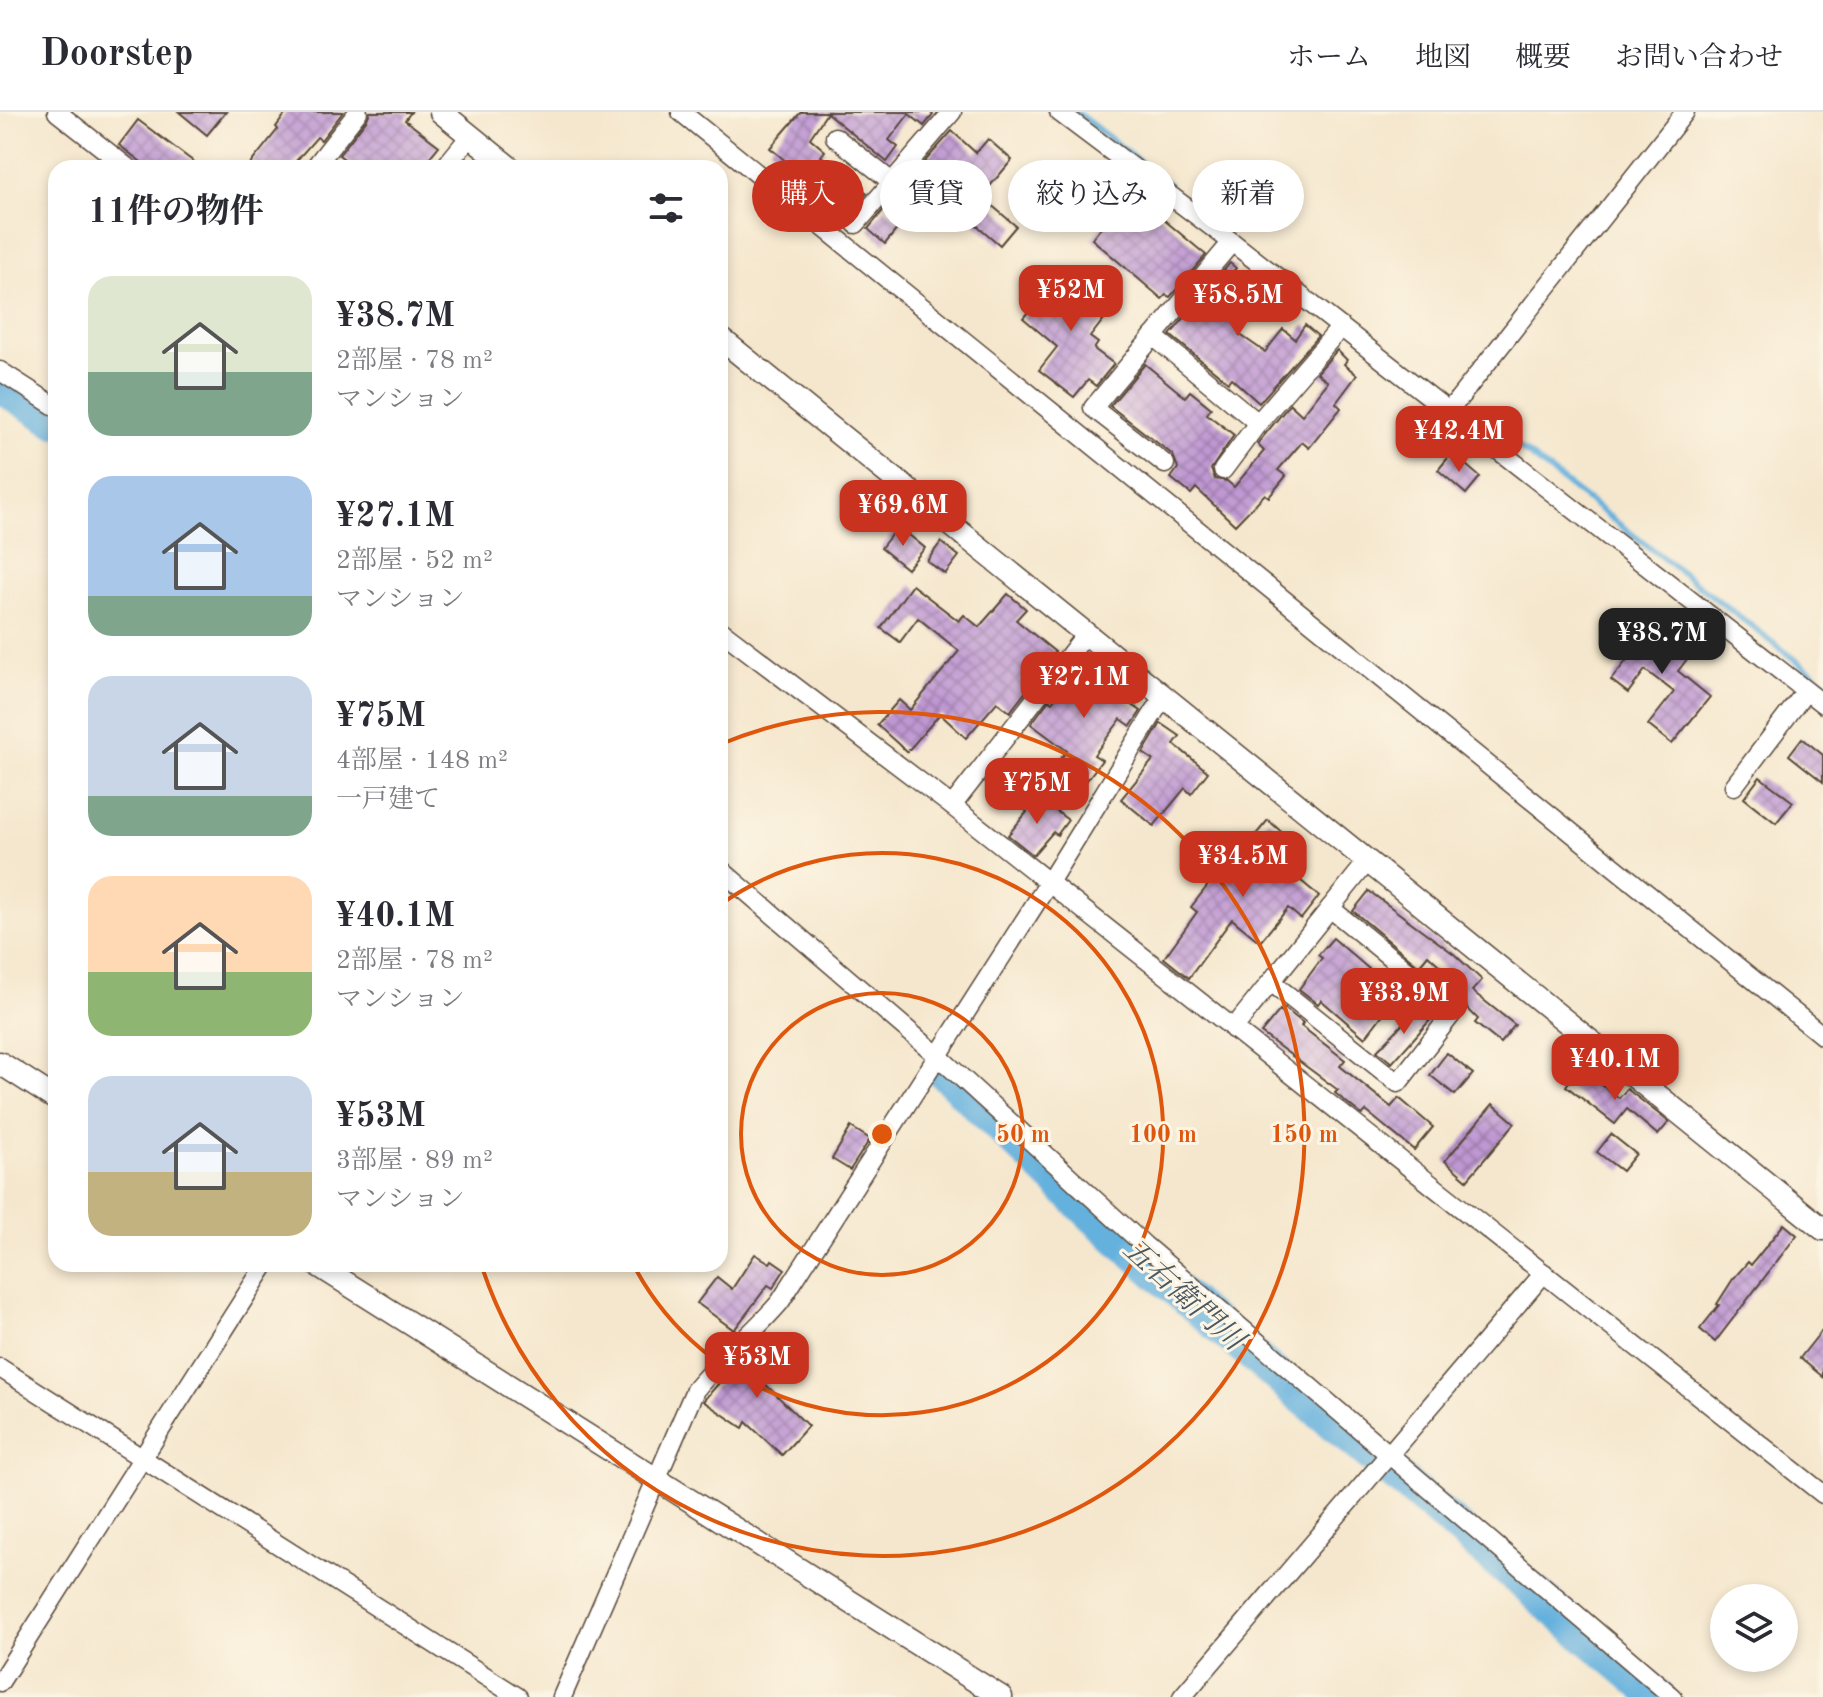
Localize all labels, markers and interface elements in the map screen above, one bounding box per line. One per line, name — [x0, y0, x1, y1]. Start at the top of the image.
text: Doorstep — [40, 36, 193, 74]
text: ホーム — [1287, 45, 1371, 73]
text: 地図 — [1415, 45, 1471, 73]
text: 概要 — [1515, 45, 1571, 73]
text: お問い合わせ — [1615, 45, 1783, 73]
chip: 購入 — [752, 160, 864, 232]
chip: 賃貸 — [880, 160, 992, 232]
chip: 絞り込み — [1008, 160, 1176, 232]
chip: 新着 — [1192, 160, 1304, 232]
icon: filters — [644, 186, 688, 230]
text: 11件の物件 — [88, 196, 263, 230]
pin: ¥52M — [1024, 265, 1118, 333]
pin: ¥58.5M — [1173, 270, 1303, 338]
text: ¥52M — [1037, 278, 1105, 304]
text: ¥58.5M — [1193, 283, 1283, 309]
text: ¥38.7M — [336, 300, 455, 334]
icon: home — [152, 308, 248, 404]
text: 2部屋 · 78 m² — [336, 348, 493, 374]
text: マンション — [336, 387, 465, 413]
pin: ¥42.4M — [1394, 406, 1524, 474]
text: ¥42.4M — [1414, 419, 1504, 445]
pin: ¥69.6M — [838, 480, 968, 548]
text: ¥69.6M — [858, 493, 948, 519]
text: ¥27.1M — [336, 500, 455, 534]
icon: home — [152, 508, 248, 604]
text: 2部屋 · 52 m² — [336, 548, 493, 574]
text: マンション — [336, 587, 465, 613]
pin: ¥38.7M — [1597, 608, 1727, 676]
text: ¥38.7M — [1617, 621, 1707, 647]
pin: ¥27.1M — [1019, 652, 1149, 720]
text: ¥27.1M — [1039, 665, 1129, 691]
text: ¥75M — [336, 700, 425, 734]
icon: home — [152, 708, 248, 804]
text: 4部屋 · 148 m² — [336, 748, 508, 774]
pin: ¥75M — [990, 758, 1084, 826]
text: ¥75M — [1003, 771, 1071, 797]
text: 一戸建て — [336, 787, 440, 813]
pin: ¥34.5M — [1178, 831, 1308, 899]
text: ¥34.5M — [1198, 844, 1288, 870]
text: ¥40.1M — [336, 900, 455, 934]
icon: home — [152, 908, 248, 1004]
text: 2部屋 · 78 m² — [336, 948, 493, 974]
pin: ¥33.9M — [1339, 968, 1469, 1036]
text: ¥33.9M — [1359, 981, 1449, 1007]
text: マンション — [336, 987, 465, 1013]
pin: ¥40.1M — [1550, 1034, 1680, 1102]
text: ¥40.1M — [1570, 1047, 1660, 1073]
text: ¥53M — [336, 1100, 425, 1134]
icon: home — [152, 1108, 248, 1204]
centre of rings — [868, 1120, 896, 1148]
text: 50 m — [996, 1123, 1050, 1148]
text: 150 m — [1270, 1123, 1338, 1148]
text: 100 m — [1129, 1124, 1197, 1148]
text: 3部屋 · 89 m² — [336, 1148, 493, 1174]
text: マンション — [336, 1187, 465, 1213]
water label: 五右衛門川 — [1117, 1232, 1253, 1359]
pin: ¥53M — [710, 1332, 804, 1400]
text: ¥53M — [723, 1345, 791, 1371]
map controls — [1710, 1584, 1798, 1672]
button: layers — [1710, 1584, 1798, 1672]

